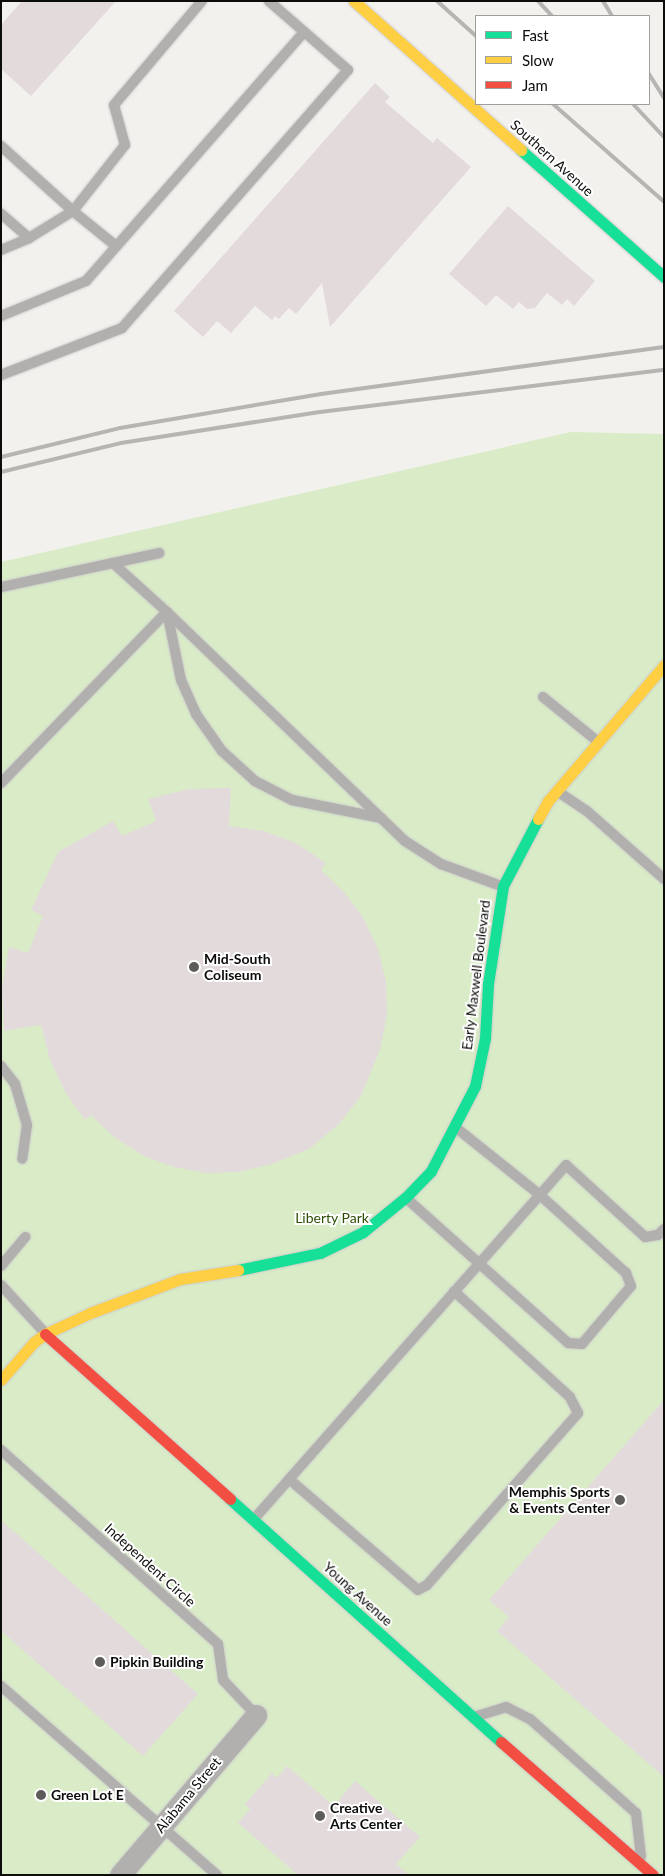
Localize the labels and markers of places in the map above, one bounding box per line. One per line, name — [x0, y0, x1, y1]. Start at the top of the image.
place label: Mid-South Coliseum — [204, 951, 271, 984]
marker: Mid-South Coliseum — [188, 961, 200, 973]
place label: Memphis Sports & Events Center — [509, 1484, 610, 1516]
marker: Memphis Sports & Events Center — [614, 1494, 626, 1506]
place label: Pipkin Building — [110, 1654, 203, 1670]
marker: Pipkin Building — [94, 1656, 106, 1668]
place label: Green Lot E — [51, 1787, 124, 1803]
marker: Green Lot E — [35, 1789, 47, 1801]
place label: Creative Arts Center — [330, 1800, 402, 1832]
marker: Creative Arts Center — [314, 1810, 326, 1822]

